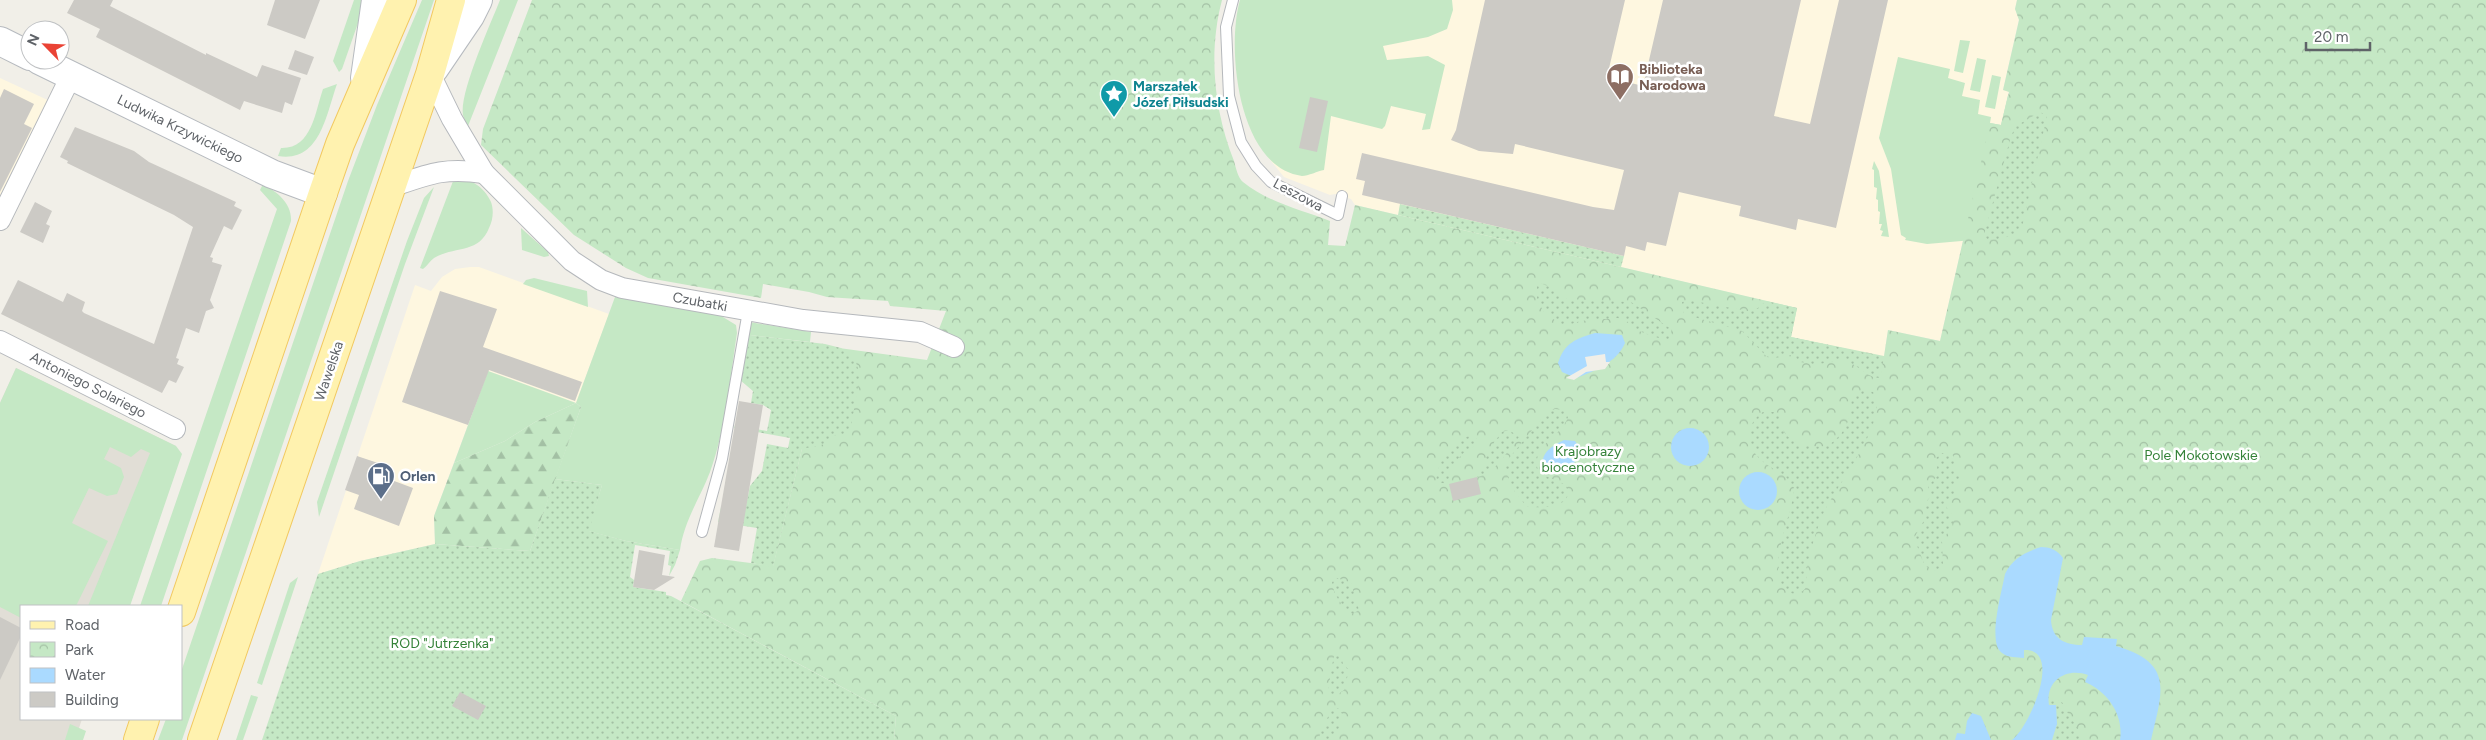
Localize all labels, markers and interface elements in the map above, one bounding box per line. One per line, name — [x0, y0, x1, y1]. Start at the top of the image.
north arrow — [20, 20, 70, 70]
scale bar — [2306, 20, 2370, 52]
text: 20 m — [2314, 28, 2348, 46]
text: N — [24, 32, 44, 48]
place label: Biblioteka Narodowa — [1639, 61, 1706, 94]
library icon: Biblioteka Narodowa — [1605, 62, 1635, 101]
place label: Marszałek Józef Piłsudski — [1133, 78, 1229, 111]
place icon: Marszałek Józef Piłsudski — [1099, 79, 1129, 118]
street label: Ludwika Krzywickiego — [114, 91, 246, 167]
street label: Leszowa — [1270, 175, 1326, 215]
street label: Czubatki — [671, 289, 729, 315]
street label: Wawelska — [311, 339, 347, 403]
street label: Antoniego Solariego — [27, 348, 149, 422]
park label: Krajobrazy biocenotyczne — [1541, 443, 1635, 476]
park label: Pole Mokotowskie — [2144, 447, 2258, 464]
fuel station icon: Orlen — [366, 461, 396, 500]
place label: Orlen — [400, 468, 436, 485]
legend — [20, 605, 182, 720]
text: Road — [65, 616, 100, 634]
park label: ROD "Jutrzenka" — [391, 635, 493, 652]
text: Park — [65, 641, 94, 659]
text: Water — [65, 666, 105, 684]
text: Building — [65, 691, 119, 709]

